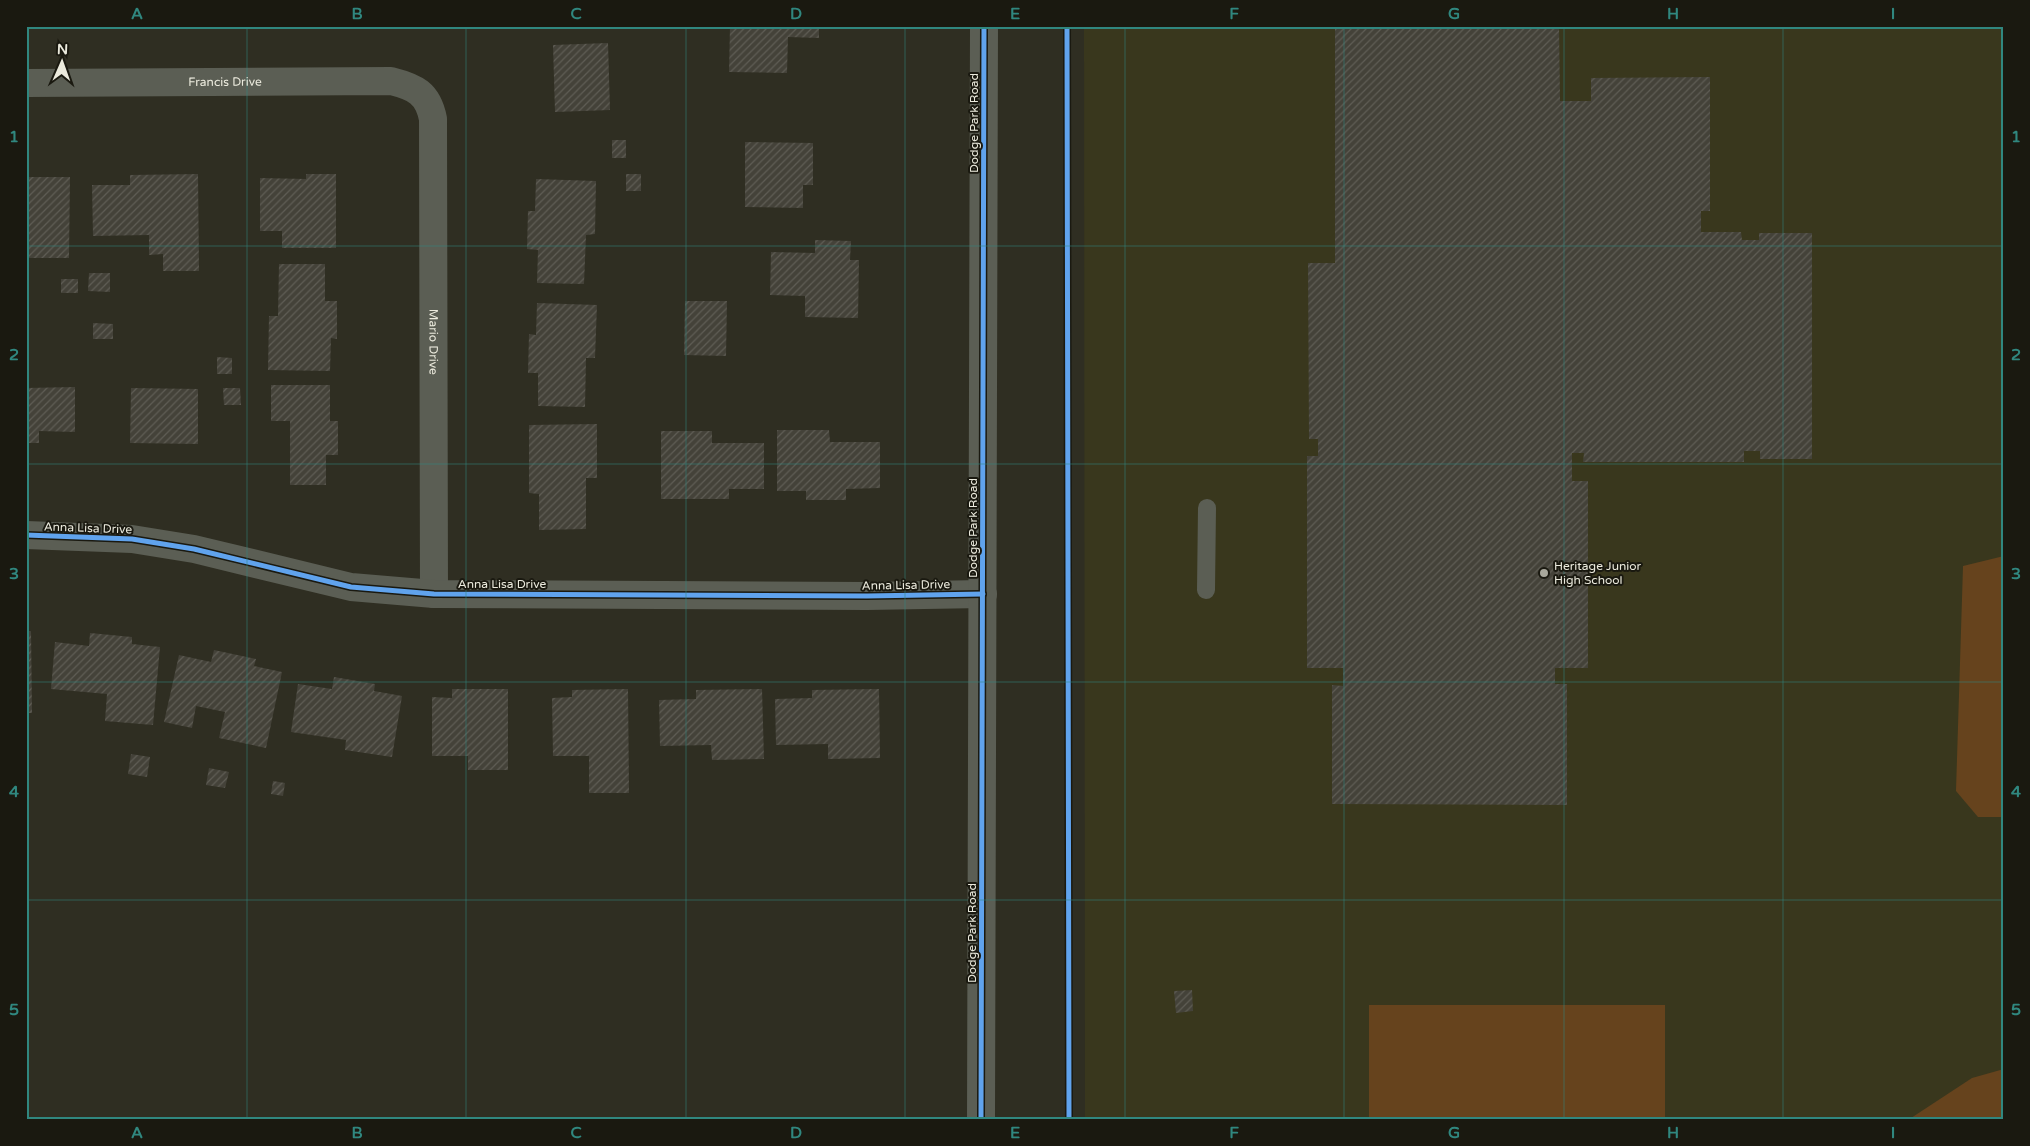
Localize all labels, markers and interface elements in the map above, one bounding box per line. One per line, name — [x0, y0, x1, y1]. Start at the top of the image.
text: A — [131, 4, 143, 24]
text: B — [351, 4, 363, 24]
text: C — [570, 4, 582, 24]
text: D — [790, 4, 802, 24]
text: E — [1010, 4, 1020, 24]
text: F — [1229, 4, 1239, 24]
text: G — [1448, 4, 1460, 24]
text: H — [1667, 4, 1679, 24]
text: I — [1891, 4, 1895, 24]
north arrow — [38, 38, 88, 88]
text: N — [57, 41, 68, 58]
street label: Dodge Park Road — [967, 73, 981, 173]
street label: Francis Drive — [188, 75, 262, 89]
text: 1 — [9, 127, 19, 147]
text: 1 — [2011, 127, 2021, 147]
street label: Mario Drive — [426, 309, 441, 375]
text: 2 — [9, 345, 19, 365]
text: 2 — [2011, 345, 2021, 365]
street label: Dodge Park Road — [966, 478, 980, 578]
street label: Anna Lisa Drive — [44, 519, 133, 537]
place label: Heritage Junior High School — [1554, 559, 1642, 587]
text: 3 — [9, 564, 19, 584]
text: 3 — [2011, 564, 2021, 584]
marker: Heritage Junior High School — [1538, 567, 1550, 579]
street label: Anna Lisa Drive — [458, 577, 546, 591]
street label: Anna Lisa Drive — [862, 577, 951, 593]
text: 4 — [9, 782, 19, 802]
text: 4 — [2011, 782, 2021, 802]
street label: Dodge Park Road — [965, 883, 979, 983]
text: 5 — [9, 1000, 19, 1020]
text: 5 — [2011, 1000, 2021, 1020]
text: A — [131, 1123, 143, 1143]
text: B — [351, 1123, 363, 1143]
text: C — [570, 1123, 582, 1143]
text: D — [790, 1123, 802, 1143]
text: E — [1010, 1123, 1020, 1143]
text: F — [1229, 1123, 1239, 1143]
text: G — [1448, 1123, 1460, 1143]
text: H — [1667, 1123, 1679, 1143]
text: I — [1891, 1123, 1895, 1143]

